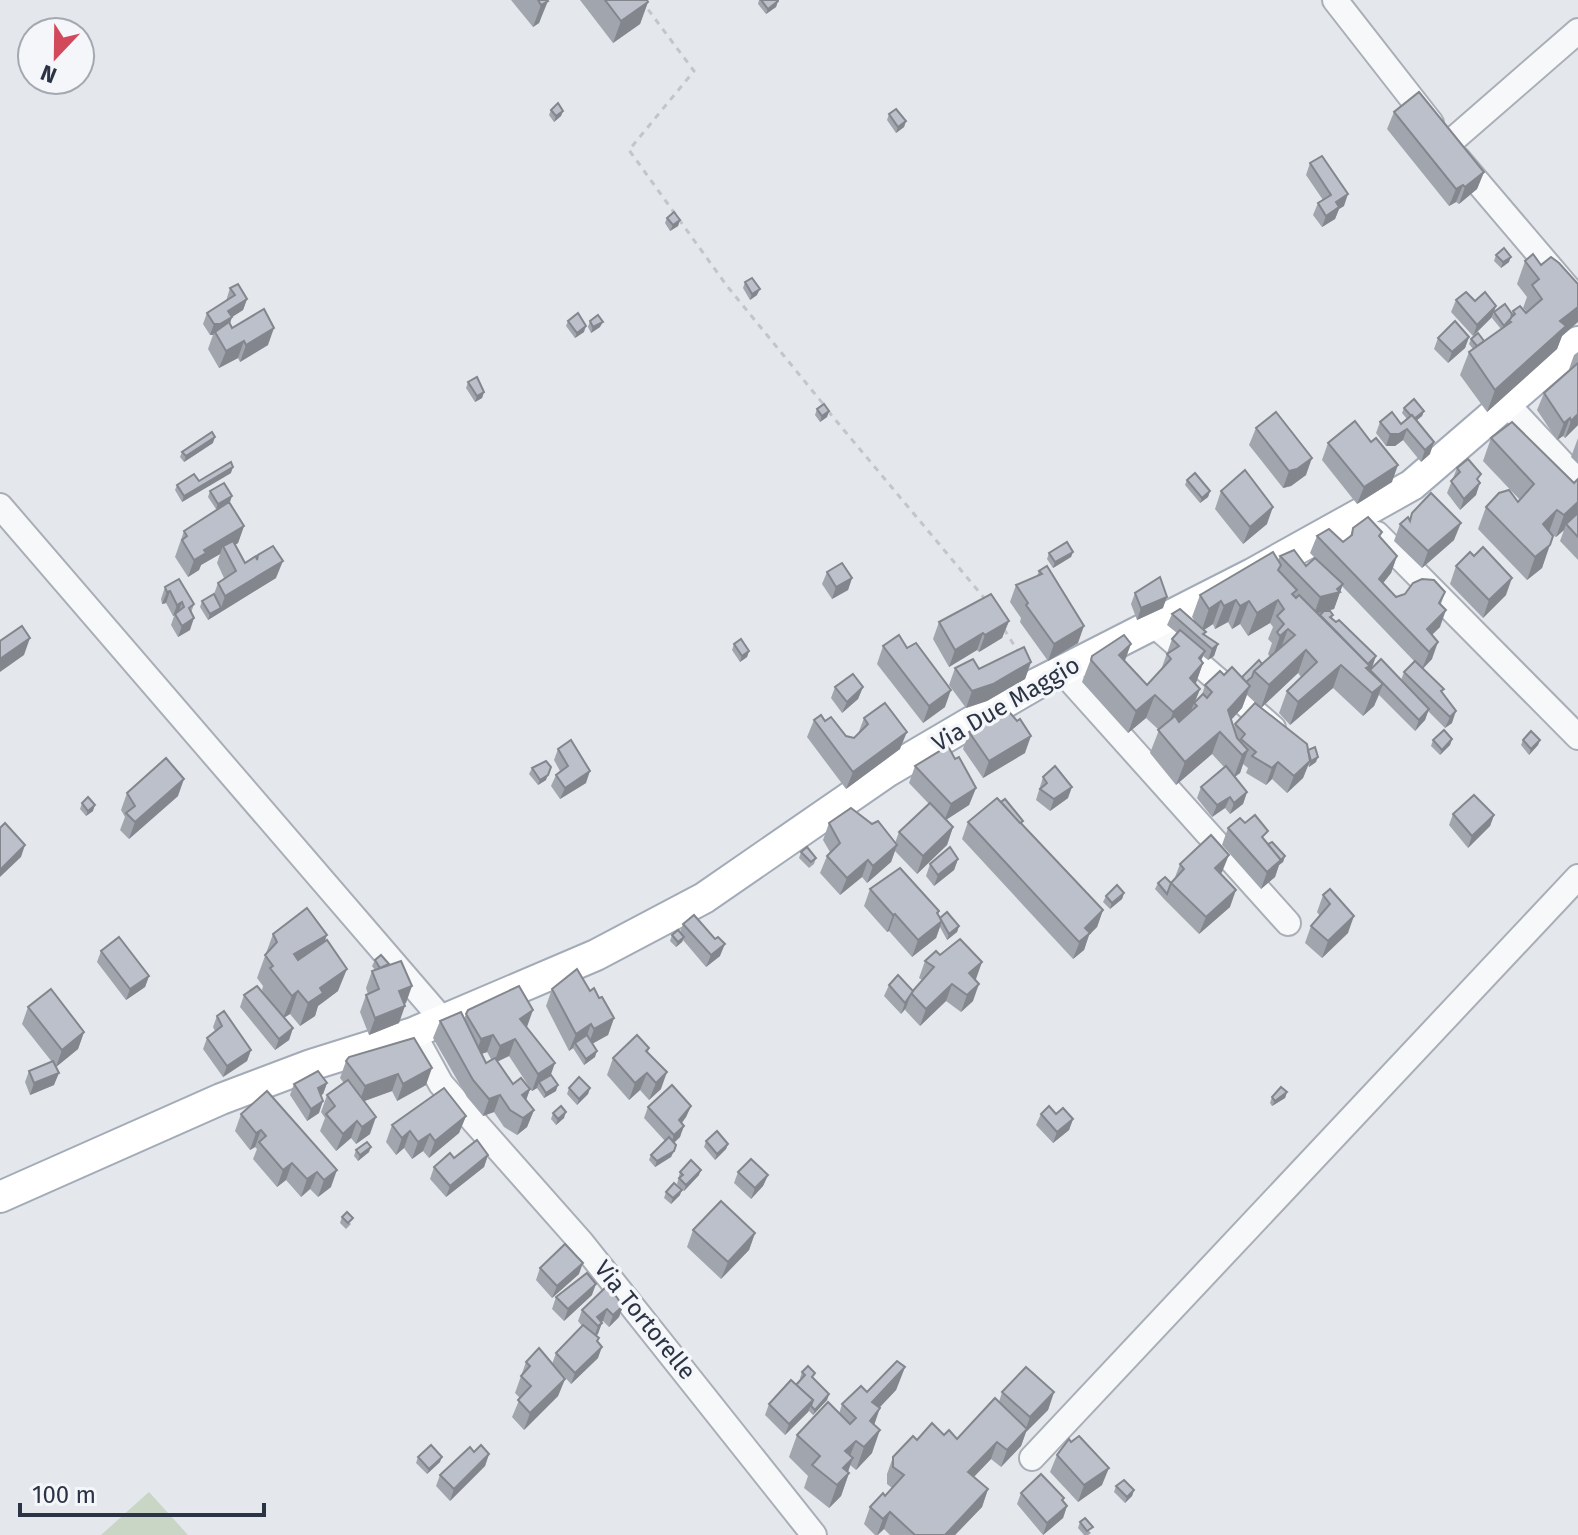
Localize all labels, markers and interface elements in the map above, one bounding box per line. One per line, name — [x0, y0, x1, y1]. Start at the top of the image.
north arrow — [16, 16, 96, 96]
text: N — [37, 59, 61, 89]
street label: Via Due Maggio — [927, 650, 1085, 758]
street label: Via Tortorelle — [589, 1255, 701, 1385]
scale bar — [20, 1467, 264, 1517]
text: 100 m — [32, 1481, 96, 1509]

